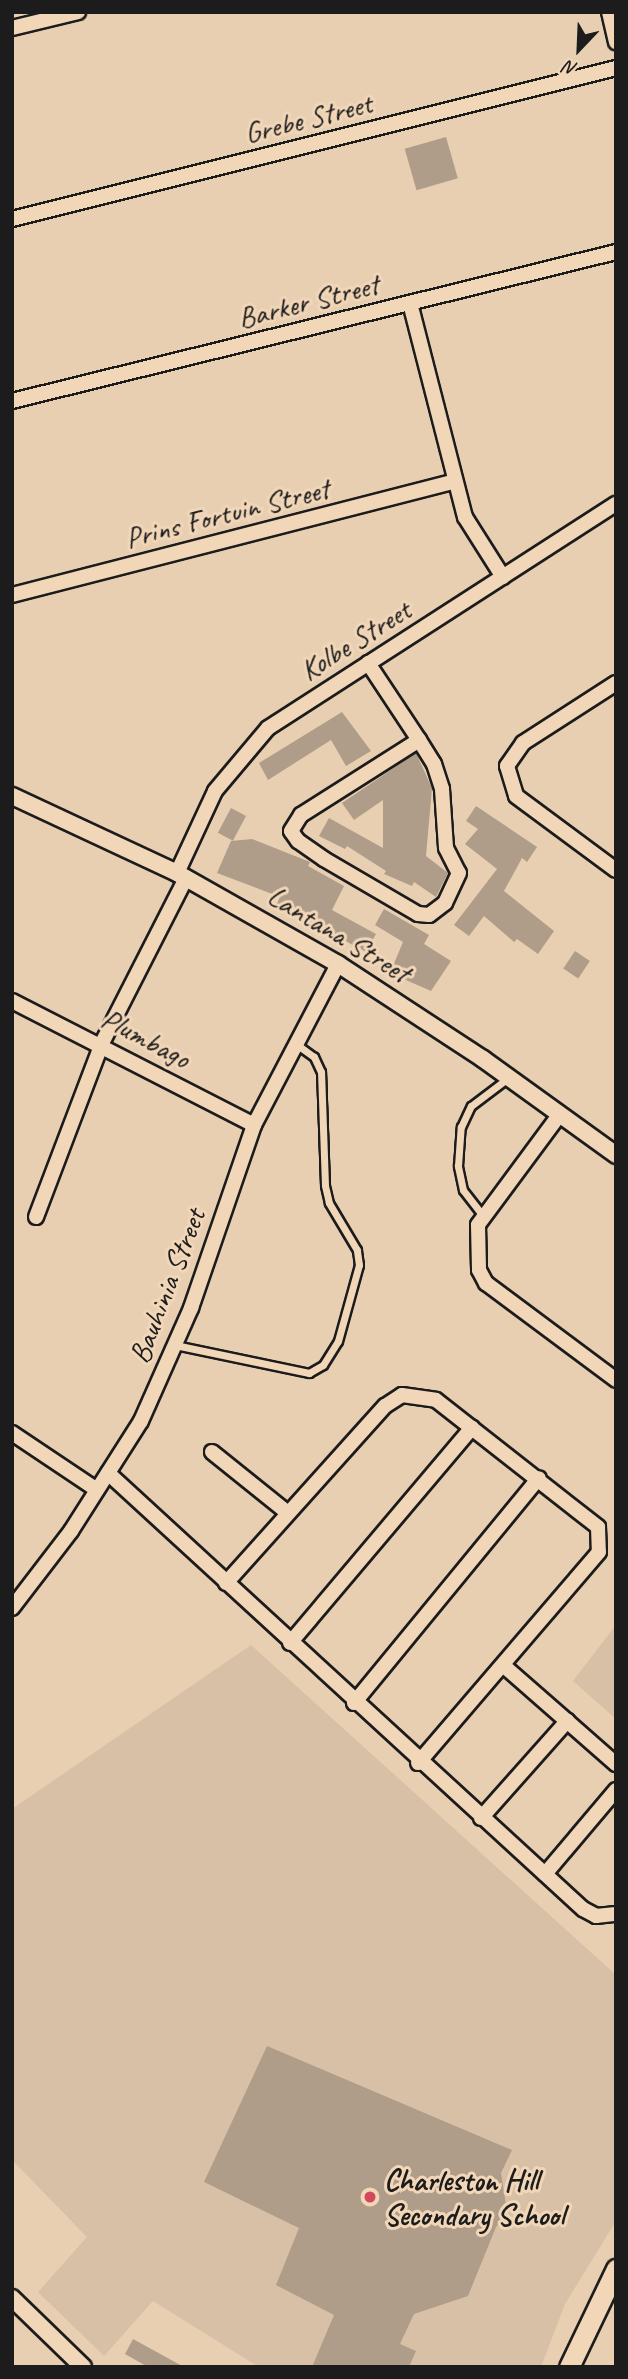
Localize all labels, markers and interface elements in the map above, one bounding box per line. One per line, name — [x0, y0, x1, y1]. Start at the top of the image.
north arrow — [544, 14, 614, 84]
text: N — [561, 55, 581, 82]
street label: Grebe Street — [240, 85, 376, 151]
street label: Barker Street — [234, 266, 382, 336]
street label: Prins Fortuin Street — [121, 470, 333, 556]
street label: Kolbe Street — [293, 592, 417, 688]
street label: Lantana Street — [261, 877, 417, 991]
street label: Plumbago — [96, 1000, 196, 1076]
street label: Bauhinia Street — [121, 1203, 213, 1369]
place label: Charleston Hill Secondary School — [384, 2162, 563, 2232]
marker: Charleston Hill Secondary School — [362, 2189, 378, 2205]

